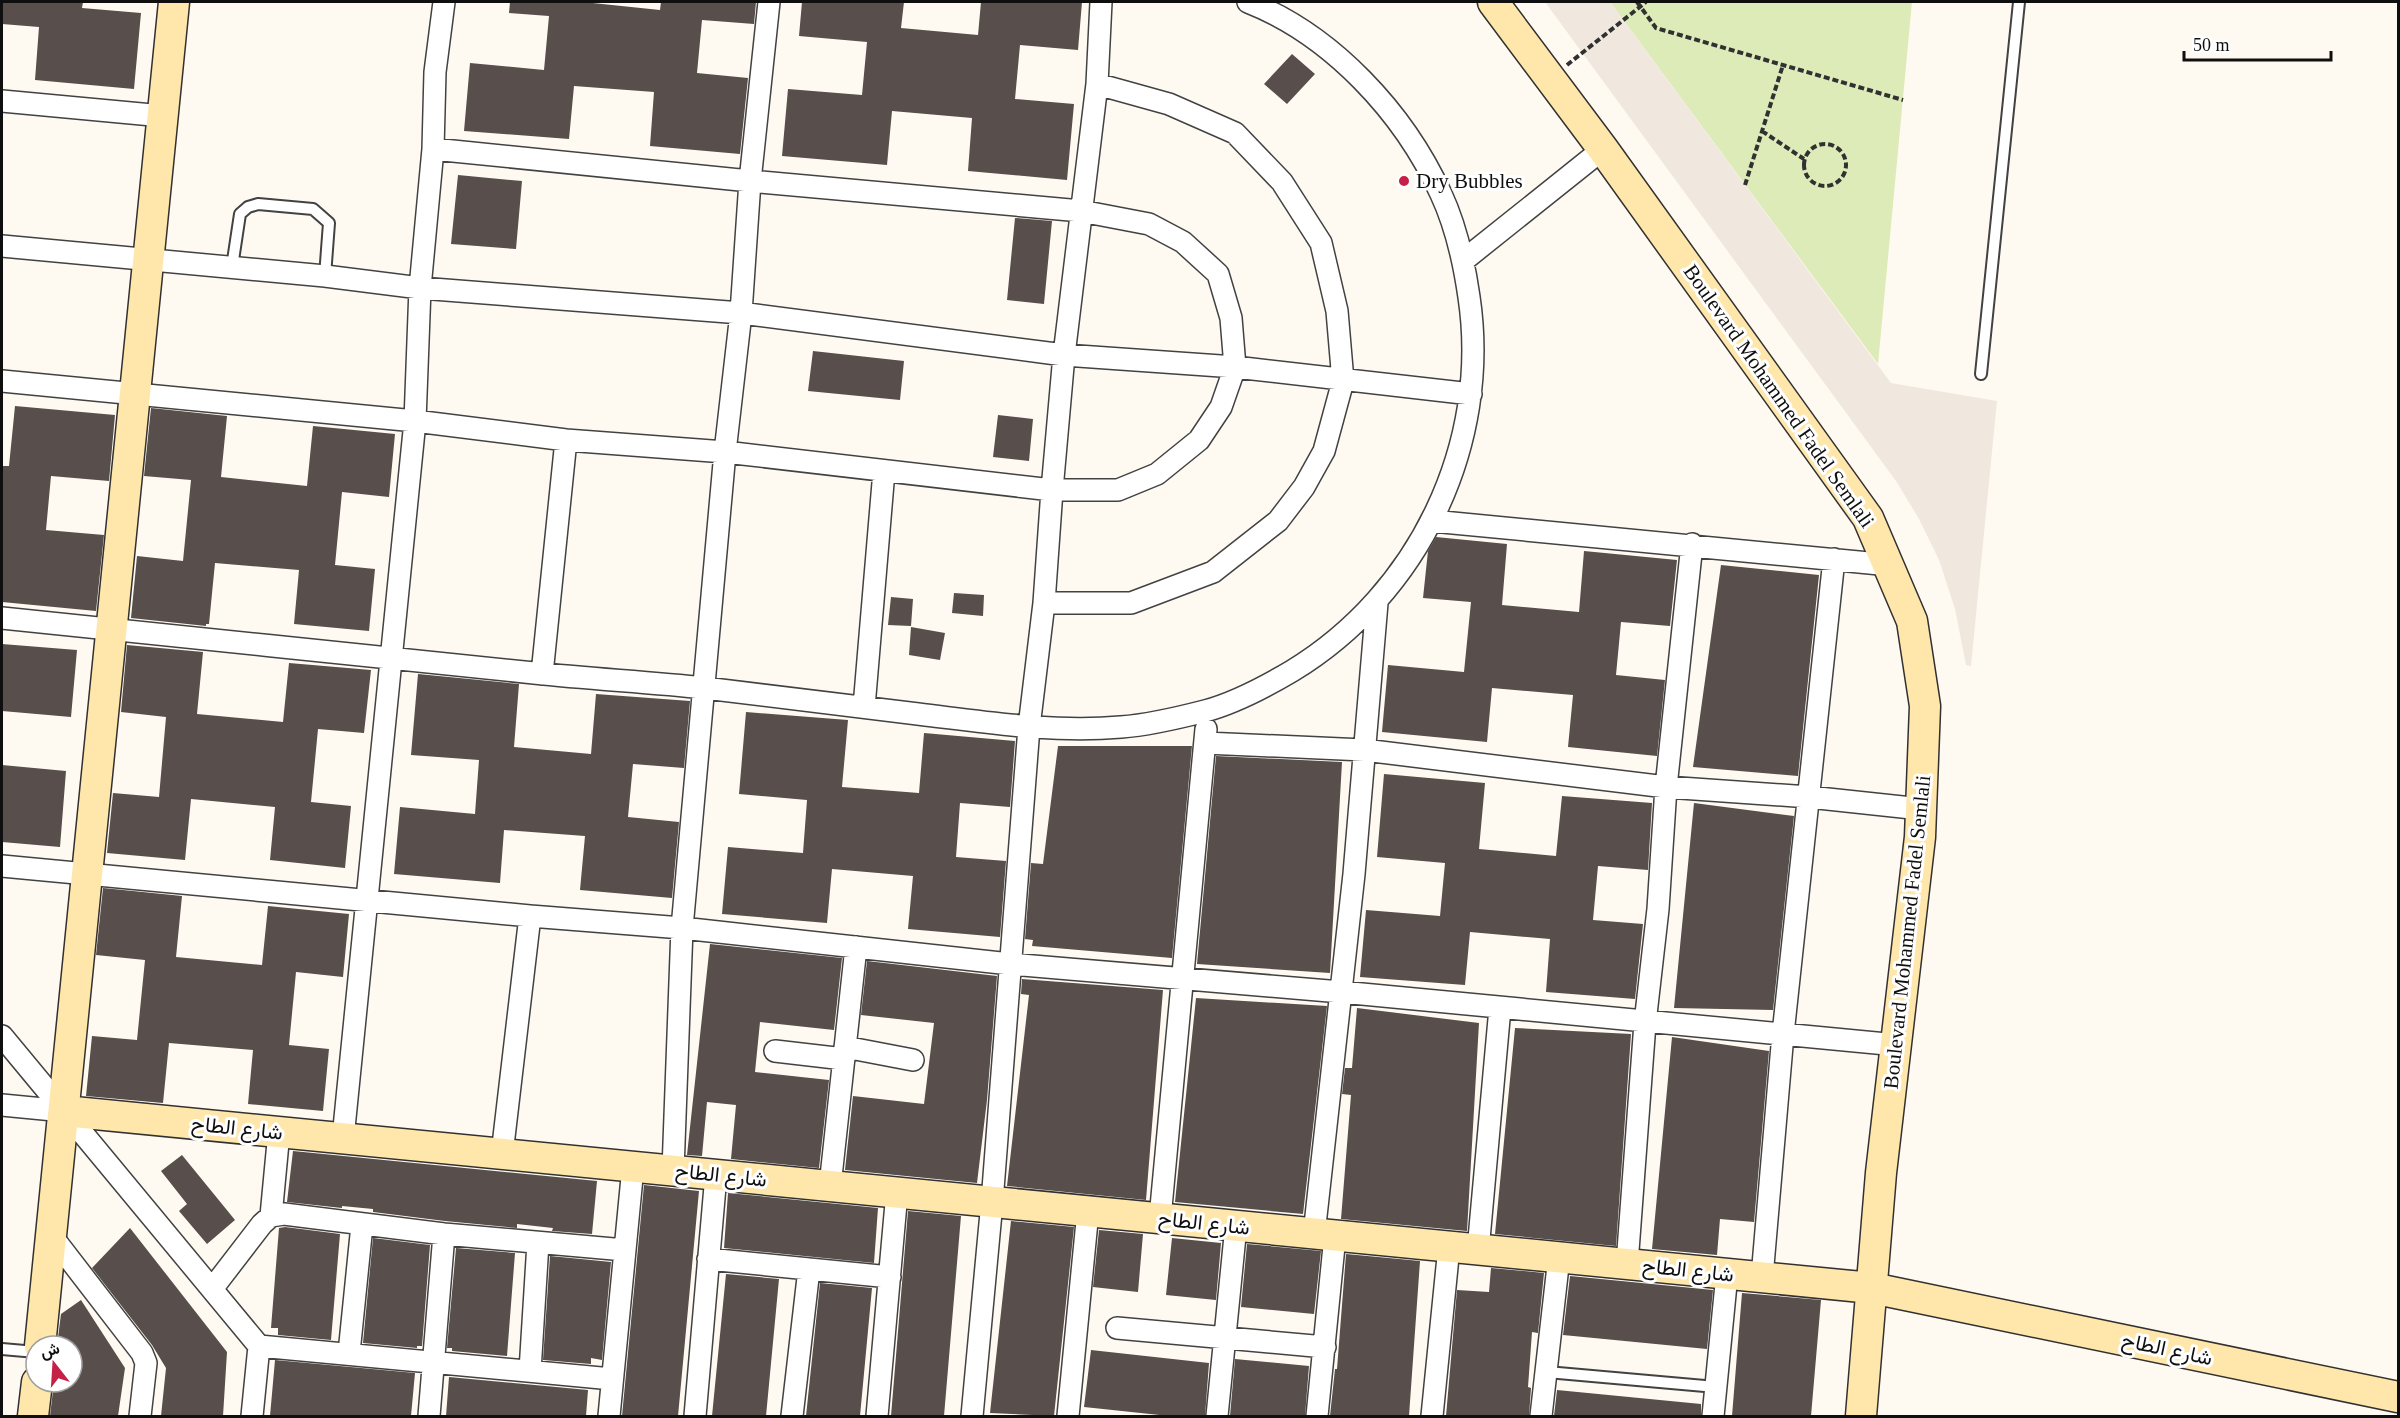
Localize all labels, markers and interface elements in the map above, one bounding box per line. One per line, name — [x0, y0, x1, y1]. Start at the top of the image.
scale bar — [2184, 24, 2331, 62]
text: 50 m — [2193, 35, 2230, 55]
place label: Dry Bubbles — [1416, 169, 1523, 193]
marker: Dry Bubbles — [1397, 174, 1411, 188]
street label: Boulevard Mohammed Fadel Semlali — [1679, 260, 1879, 532]
street label: Boulevard Mohammed Fadel Semlali — [1879, 774, 1935, 1090]
street label: شارع الطاح — [190, 1111, 284, 1147]
street label: شارع الطاح — [674, 1158, 768, 1194]
street label: شارع الطاح — [1157, 1206, 1251, 1242]
street label: شارع الطاح — [1641, 1253, 1735, 1289]
street label: شارع الطاح — [2119, 1328, 2215, 1372]
north arrow — [24, 1334, 84, 1394]
text: ش — [38, 1339, 62, 1362]

